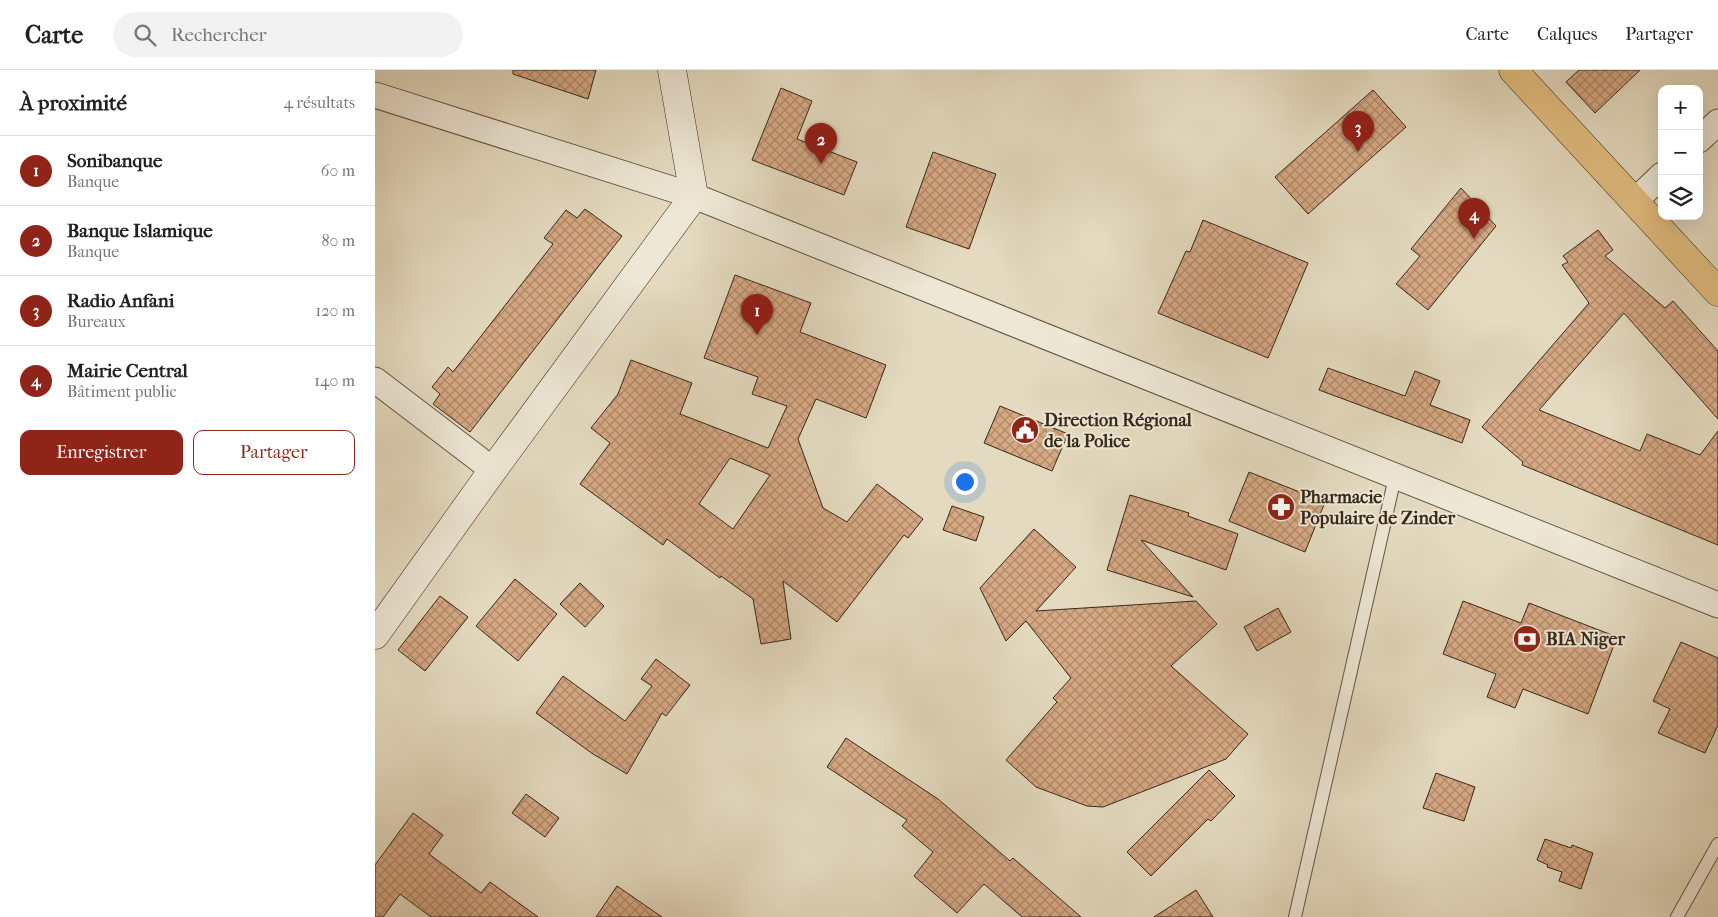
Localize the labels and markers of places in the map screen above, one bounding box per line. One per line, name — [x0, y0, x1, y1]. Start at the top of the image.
pin: 3 — [1342, 111, 1374, 152]
pin: 2 — [805, 123, 837, 164]
pin: 4 — [1458, 198, 1490, 239]
pin: 1 — [741, 294, 773, 335]
place label: Direction Régional de la Police — [1044, 410, 1193, 452]
public building icon: Direction Régional de la Police — [1010, 415, 1040, 445]
place label: Pharmacie Populaire de Zinder — [1300, 487, 1456, 529]
pharmacy icon: Pharmacie Populaire de Zinder — [1266, 492, 1296, 522]
bank icon: BIA Niger — [1512, 624, 1542, 654]
place label: BIA Niger — [1546, 629, 1625, 650]

